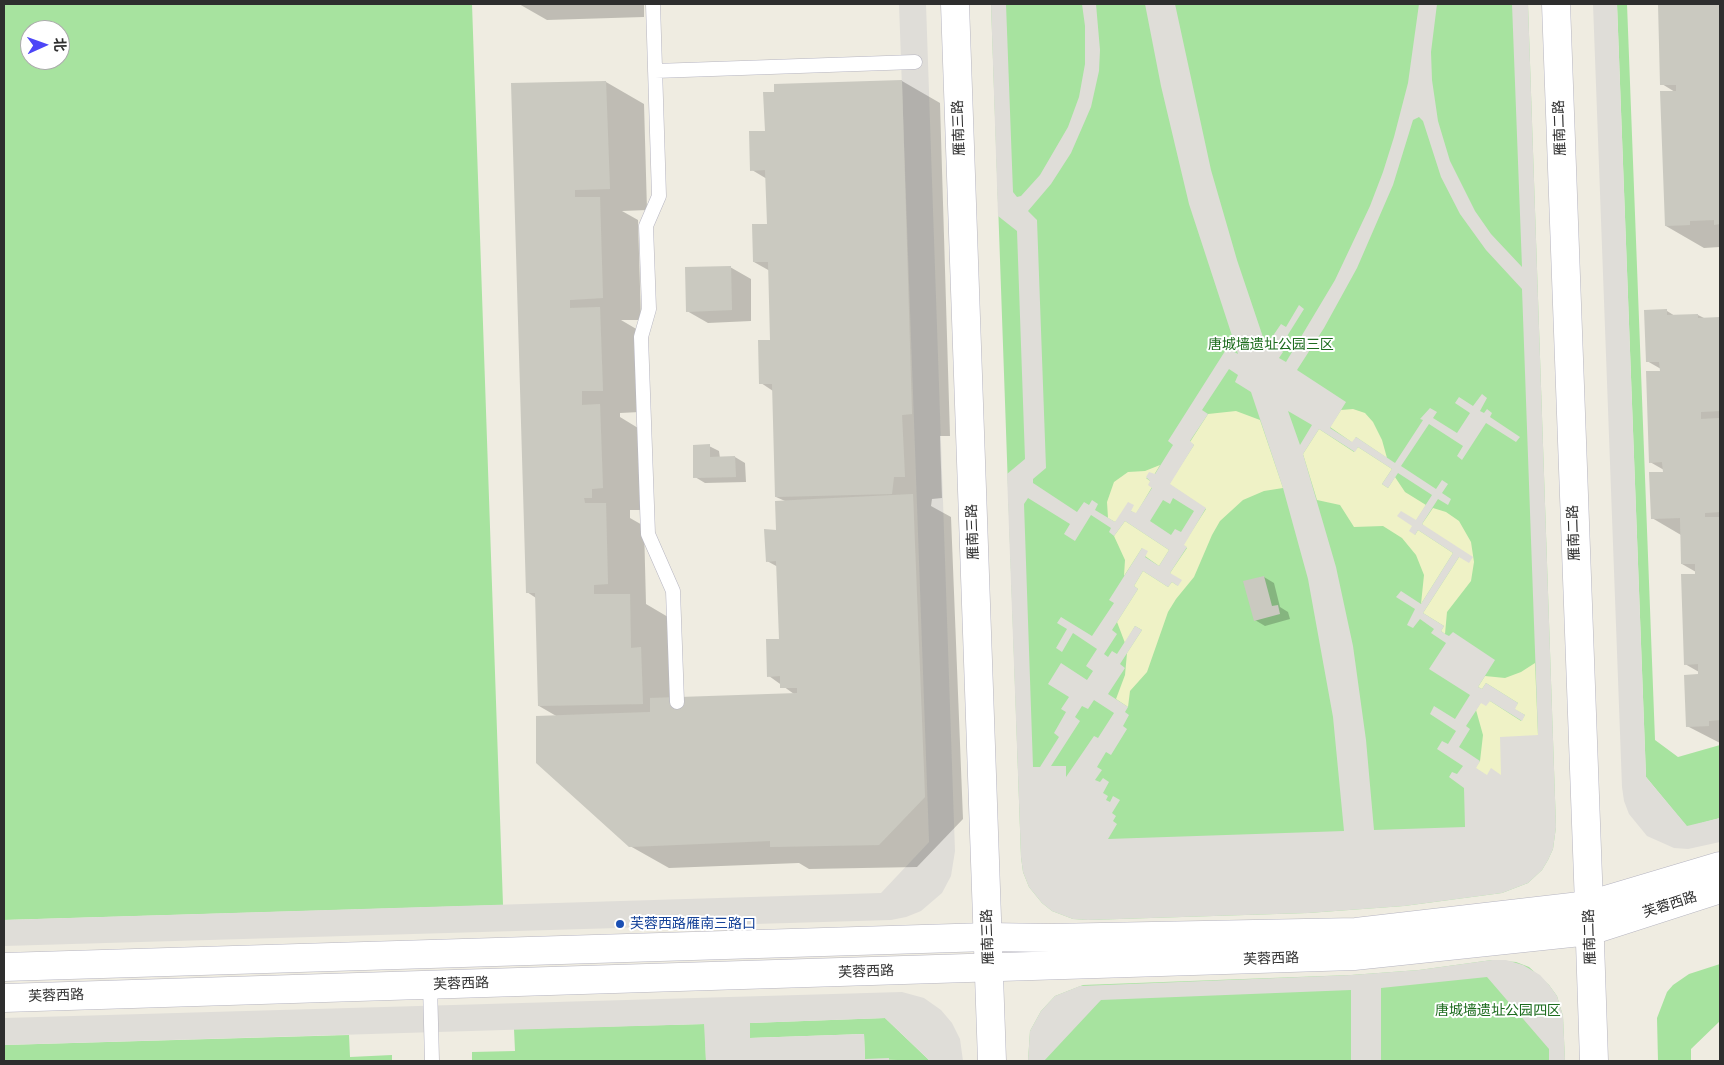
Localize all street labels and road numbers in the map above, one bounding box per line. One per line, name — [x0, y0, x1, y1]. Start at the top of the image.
street label: 雁南三路 — [950, 100, 968, 156]
street label: 雁南二路 — [1551, 100, 1569, 156]
street label: 雁南三路 — [964, 504, 982, 560]
street label: 雁南二路 — [1565, 505, 1583, 561]
street label: 芙蓉西路 — [1641, 888, 1699, 922]
street label: 雁南三路 — [979, 909, 997, 965]
street label: 雁南二路 — [1581, 909, 1599, 965]
street label: 芙蓉西路 — [1243, 950, 1299, 968]
street label: 芙蓉西路 — [838, 963, 894, 981]
street label: 芙蓉西路 — [433, 975, 489, 993]
street label: 芙蓉西路 — [28, 987, 84, 1005]

